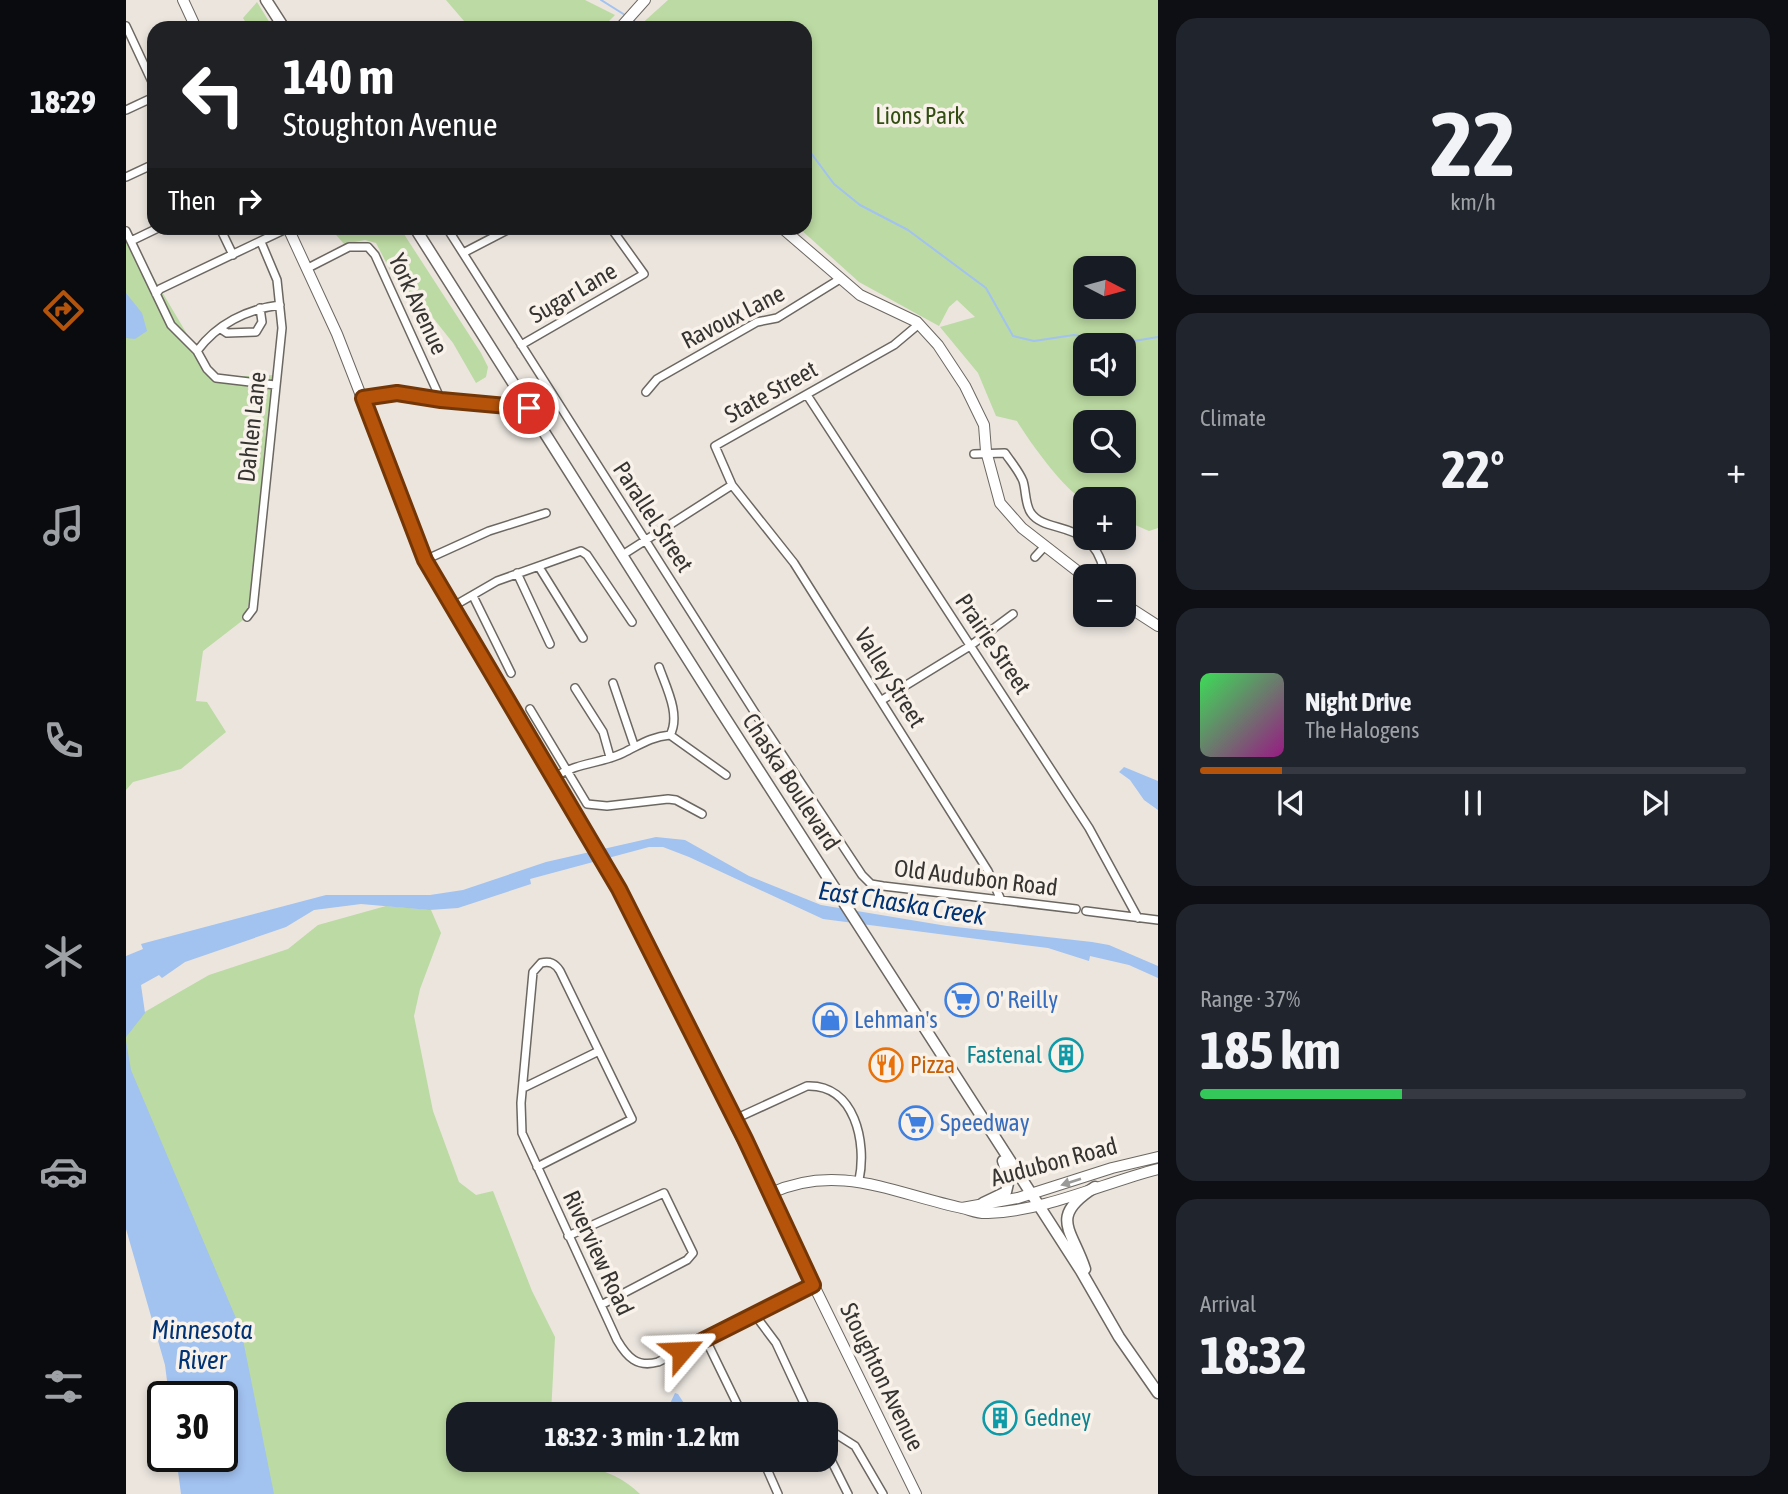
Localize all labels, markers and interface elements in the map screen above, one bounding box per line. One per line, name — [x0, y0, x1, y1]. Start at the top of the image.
text: 140 m — [283, 48, 394, 104]
icon: left — [168, 49, 259, 140]
text: 18:29 — [30, 83, 96, 120]
text: 22 — [1430, 91, 1516, 195]
park label: Lions Park — [875, 102, 965, 129]
text: Stoughton Avenue — [283, 106, 498, 143]
icon: right — [230, 182, 268, 220]
text: Then — [168, 186, 216, 216]
text: km/h — [1450, 189, 1496, 215]
street label: York Avenue — [383, 249, 453, 358]
north arrow — [1073, 256, 1136, 318]
map controls — [1073, 256, 1136, 627]
street label: Sugar Lane — [524, 257, 621, 328]
street label: Ravoux Lane — [677, 279, 789, 354]
icon: directions — [39, 286, 88, 335]
button: sound — [1073, 333, 1136, 396]
street label: State Street — [720, 355, 822, 428]
street label: Dahlen Lane — [232, 370, 271, 484]
pin — [499, 378, 559, 438]
icon: arrive — [510, 389, 548, 427]
text: Climate — [1200, 405, 1266, 431]
button: search — [1073, 410, 1136, 473]
text: 22° — [1441, 439, 1505, 499]
text: − — [1200, 448, 1220, 491]
text: + — [1726, 448, 1746, 491]
street label: Parallel Street — [608, 457, 699, 577]
button: + — [1073, 487, 1136, 550]
icon: music — [39, 501, 88, 550]
button: − — [1073, 564, 1136, 627]
street label: Prairie Street — [950, 589, 1037, 699]
street label: Valley Street — [850, 623, 931, 732]
text: Night Drive — [1305, 687, 1412, 717]
street label: Chaska Boulevard — [737, 708, 846, 855]
icon: phone — [39, 716, 88, 765]
text: The Halogens — [1305, 717, 1419, 743]
icon: previous — [1272, 784, 1310, 822]
icon: pause — [1454, 784, 1492, 822]
icon: next — [1636, 784, 1674, 822]
street label: Old Audubon Road — [893, 854, 1059, 901]
water label: East Chaska Creek — [816, 875, 988, 931]
icon: climate — [39, 932, 88, 981]
supermarket icon: O' Reilly — [943, 981, 981, 1019]
place label: O' Reilly — [986, 986, 1058, 1013]
text: Range · 37% — [1200, 986, 1300, 1012]
shop icon: Lehman's — [811, 1001, 849, 1039]
place label: Lehman's — [854, 1006, 938, 1033]
text: 185 km — [1200, 1020, 1341, 1080]
building icon: Fastenal — [1047, 1036, 1085, 1074]
place label: Fastenal — [966, 1041, 1043, 1068]
restaurant icon: Pizza — [867, 1046, 905, 1084]
place label: Pizza — [910, 1051, 955, 1078]
supermarket icon: Speedway — [897, 1104, 935, 1142]
place label: Speedway — [940, 1109, 1030, 1136]
street label: Audubon Road — [988, 1132, 1120, 1191]
icon: car — [39, 1147, 88, 1196]
one-way arrow — [1060, 1177, 1081, 1188]
street label: Riverview Road — [558, 1186, 639, 1320]
text: Arrival — [1200, 1291, 1256, 1317]
street label: Stoughton Avenue — [835, 1299, 930, 1455]
position arrow — [645, 1314, 719, 1388]
water label: Minnesota River — [151, 1315, 253, 1375]
text: 18:32 — [1200, 1325, 1307, 1385]
icon: filters — [39, 1362, 88, 1411]
speed limit sign: 30 — [147, 1381, 238, 1472]
building icon: Gedney — [981, 1399, 1019, 1437]
place label: Gedney — [1024, 1404, 1091, 1431]
text: 18:32 · 3 min · 1.2 km — [545, 1422, 739, 1452]

